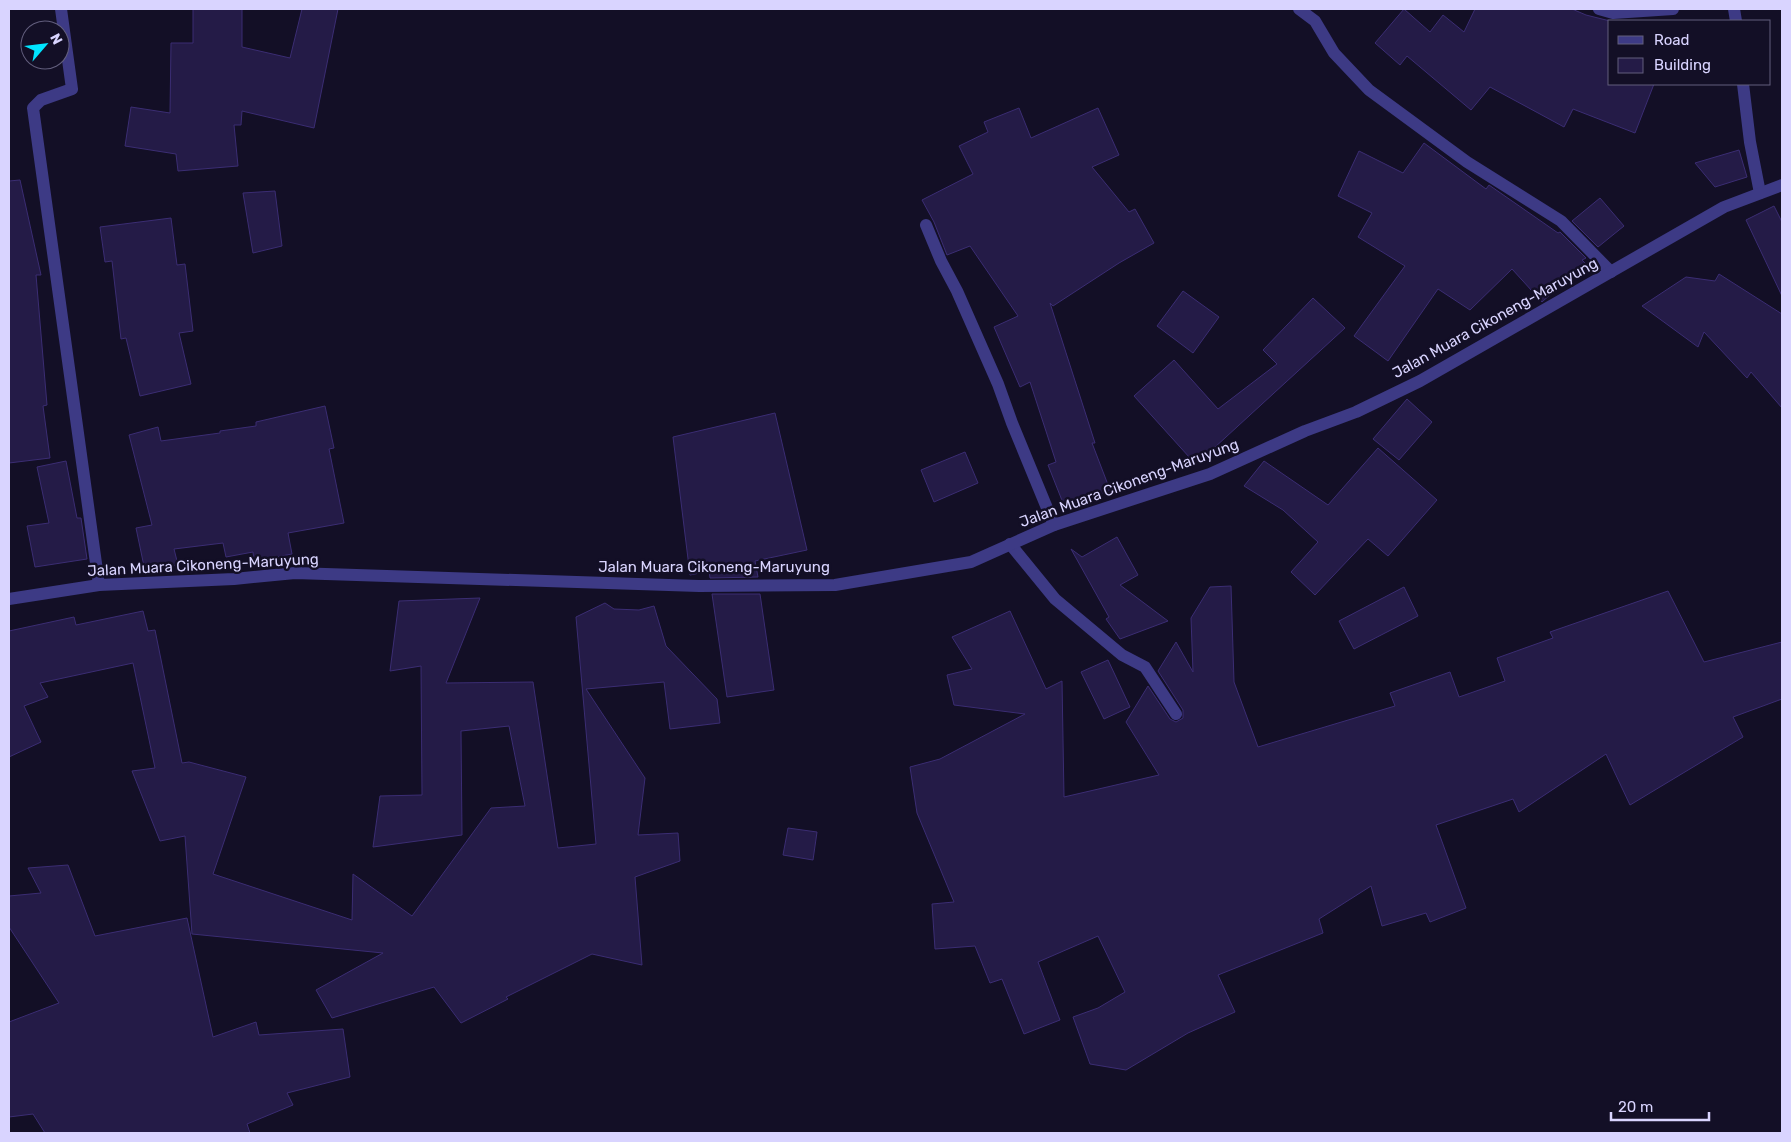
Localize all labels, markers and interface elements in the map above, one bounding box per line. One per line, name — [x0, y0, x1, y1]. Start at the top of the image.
north arrow — [20, 20, 70, 70]
legend — [1608, 20, 1771, 85]
text: N — [46, 31, 66, 48]
text: Road — [1654, 31, 1690, 49]
text: Building — [1654, 56, 1711, 74]
street label: Jalan Muara Cikoneng-Maruyung — [1389, 254, 1601, 382]
street label: Jalan Muara Cikoneng-Maruyung — [1017, 435, 1241, 531]
street label: Jalan Muara Cikoneng-Maruyung — [87, 550, 319, 580]
street label: Jalan Muara Cikoneng-Maruyung — [598, 558, 830, 576]
scale bar — [1611, 1090, 1708, 1122]
text: 20 m — [1618, 1098, 1653, 1116]

